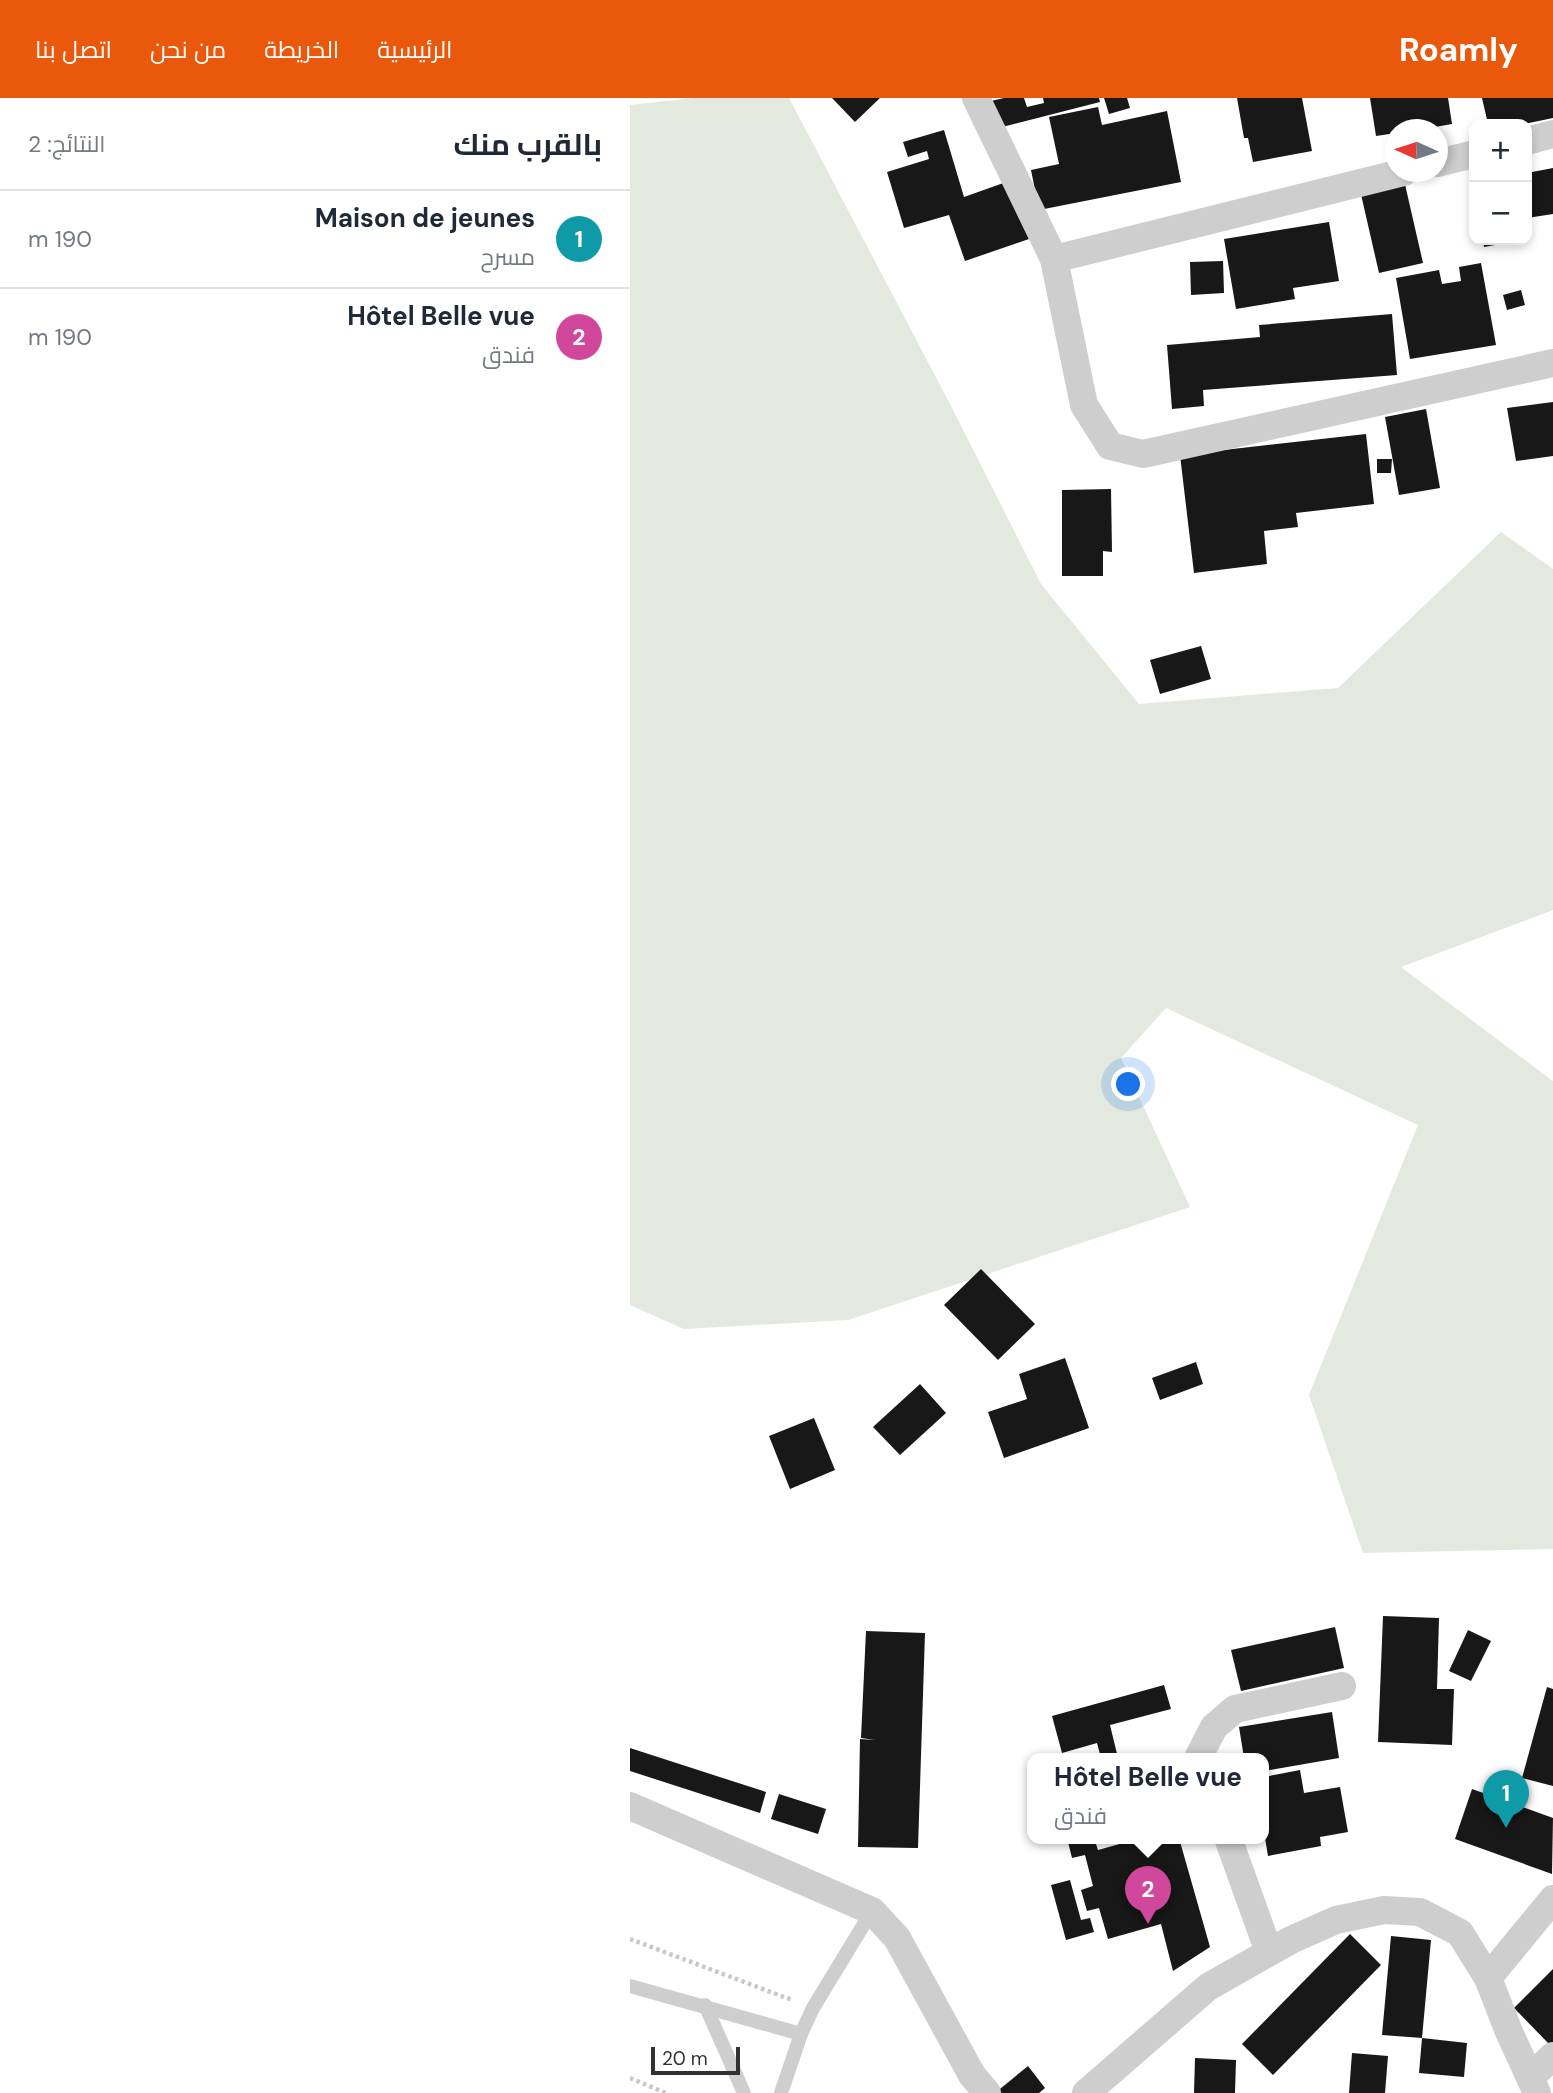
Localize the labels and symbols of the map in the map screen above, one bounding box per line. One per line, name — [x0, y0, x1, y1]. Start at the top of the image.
north arrow — [1385, 119, 1448, 182]
your location — [1111, 1067, 1145, 1101]
pin: 1 — [1483, 1770, 1529, 1828]
pin: 2 — [1125, 1866, 1171, 1924]
scale bar — [651, 2044, 740, 2076]

